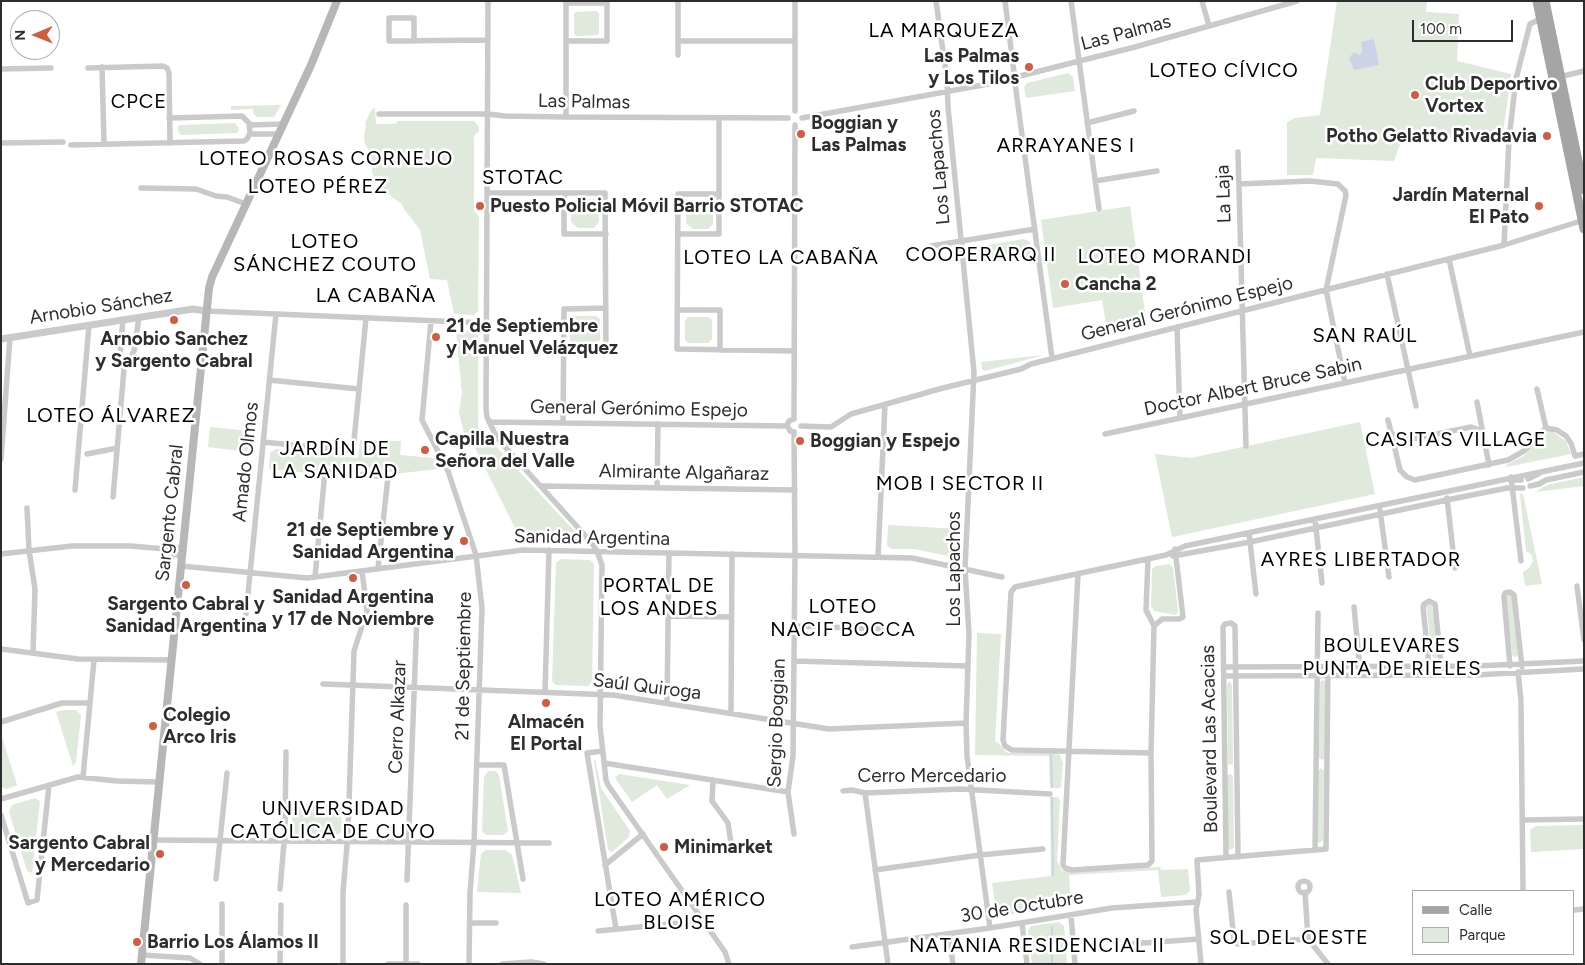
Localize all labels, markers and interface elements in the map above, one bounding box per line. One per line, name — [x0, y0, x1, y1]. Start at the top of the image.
north arrow — [10, 10, 60, 60]
street label: Las Palmas — [1078, 10, 1174, 56]
scale bar — [1415, 10, 1516, 42]
district label: LA MARQUEZA — [867, 19, 1021, 43]
text: 100 m — [1420, 20, 1462, 38]
text: N — [12, 30, 29, 41]
place label: Las Palmas y Los Tilos — [924, 45, 1019, 89]
district label: LOTEO CÍVICO — [1148, 59, 1300, 83]
marker: Las Palmas y Los Tilos — [1023, 61, 1035, 73]
place label: Club Deportivo Vortex — [1425, 73, 1557, 117]
marker: Club Deportivo Vortex — [1409, 89, 1421, 101]
district label: CPCE — [110, 90, 168, 114]
street label: Las Palmas — [538, 90, 630, 114]
street label: Los Lapachos — [923, 108, 955, 226]
place label: Boggian y Las Palmas — [811, 112, 906, 156]
place label: Potho Gelatto Rivadavia — [1326, 125, 1537, 147]
marker: Boggian y Las Palmas — [795, 128, 807, 140]
marker: Potho Gelatto Rivadavia — [1541, 130, 1553, 142]
district label: ARRAYANES I — [995, 134, 1137, 158]
district label: LOTEO ROSAS CORNEJO — [196, 147, 456, 171]
street label: La Laja — [1212, 164, 1236, 224]
district label: STOTAC — [481, 166, 565, 190]
district label: LOTEO PÉREZ — [246, 175, 390, 199]
place label: Jardín Maternal El Pato — [1392, 184, 1529, 228]
place label: Puesto Policial Móvil Barrio STOTAC — [490, 195, 804, 217]
marker: Puesto Policial Móvil Barrio STOTAC — [474, 200, 486, 212]
marker: Jardín Maternal El Pato — [1533, 200, 1545, 212]
district label: LOTEO SÁNCHEZ COUTO — [231, 230, 419, 277]
district label: COOPERARQ II — [904, 243, 1058, 267]
district label: LOTEO MORANDI — [1076, 245, 1254, 269]
district label: LOTEO LA CABAÑA — [681, 246, 881, 270]
street label: General Gerónimo Espejo — [1079, 272, 1295, 346]
place label: Cancha 2 — [1075, 273, 1157, 295]
marker: Cancha 2 — [1059, 278, 1071, 290]
street label: Arnobio Sánchez — [28, 284, 174, 330]
district label: LA CABAÑA — [315, 284, 437, 308]
marker: Arnobio Sanchez y Sargento Cabral — [168, 314, 180, 326]
place label: 21 de Septiembre y Manuel Velázquez — [446, 315, 618, 359]
district label: SAN RAÚL — [1312, 324, 1418, 348]
place label: Arnobio Sanchez y Sargento Cabral — [95, 328, 253, 372]
marker: 21 de Septiembre y Manuel Velázquez — [430, 331, 442, 343]
street label: Doctor Albert Bruce Sabin — [1142, 353, 1364, 421]
street label: General Gerónimo Espejo — [530, 396, 748, 422]
street label: Amado Olmos — [228, 401, 264, 523]
district label: LOTEO ÁLVAREZ — [25, 404, 197, 428]
place label: Capilla Nuestra Señora del Valle — [435, 428, 575, 472]
district label: CASITAS VILLAGE — [1363, 428, 1549, 452]
place label: Boggian y Espejo — [810, 430, 960, 452]
marker: Boggian y Espejo — [794, 435, 806, 447]
district label: JARDÍN DE LA SANIDAD — [270, 437, 400, 484]
street label: Sargento Cabral — [151, 443, 189, 583]
marker: Capilla Nuestra Señora del Valle — [419, 444, 431, 456]
street label: Almirante Algañaraz — [599, 460, 769, 486]
district label: MOB I SECTOR II — [874, 472, 1046, 496]
street label: Los Lapachos — [943, 511, 965, 627]
place label: 21 de Septiembre y Sanidad Argentina — [286, 519, 454, 563]
street label: Sanidad Argentina — [514, 525, 670, 551]
marker: 21 de Septiembre y Sanidad Argentina — [458, 535, 470, 547]
district label: AYRES LIBERTADOR — [1259, 548, 1463, 572]
marker: Sanidad Argentina y 17 de Noviembre — [347, 572, 359, 584]
district label: PORTAL DE LOS ANDES — [599, 574, 719, 621]
marker: Sargento Cabral y Sanidad Argentina — [180, 579, 192, 591]
place label: Sanidad Argentina y 17 de Noviembre — [272, 586, 434, 630]
street label: 21 de Septiembre — [451, 591, 477, 741]
place label: Sargento Cabral y Sanidad Argentina — [105, 593, 267, 637]
district label: LOTEO NACIF BOCCA — [769, 595, 917, 642]
district label: BOULEVARES PUNTA DE RIELES — [1301, 634, 1483, 681]
street label: Boulevard Las Acacias — [1197, 645, 1223, 833]
street label: Sergio Boggian — [763, 658, 791, 788]
street label: Cerro Alkazar — [385, 660, 411, 774]
street label: Saúl Quiroga — [592, 669, 702, 705]
marker: Almacén El Portal — [540, 697, 552, 709]
place label: Colegio Arco Iris — [163, 704, 236, 748]
place label: Almacén El Portal — [508, 711, 584, 755]
marker: Colegio Arco Iris — [147, 720, 159, 732]
street label: Cerro Mercedario — [858, 765, 1006, 787]
district label: UNIVERSIDAD CATÓLICA DE CUYO — [228, 797, 438, 844]
place label: Sargento Cabral y Mercedario — [8, 832, 150, 876]
place label: Minimarket — [674, 836, 773, 858]
marker: Minimarket — [658, 841, 670, 853]
marker: Sargento Cabral y Mercedario — [154, 848, 166, 860]
street label: 30 de Octubre — [959, 886, 1085, 928]
district label: LOTEO AMÉRICO BLOISE — [592, 888, 768, 935]
legend — [1412, 890, 1575, 955]
text: Calle — [1459, 901, 1492, 919]
district label: SOL DEL OESTE — [1208, 926, 1370, 950]
text: Parque — [1459, 926, 1506, 944]
place label: Barrio Los Álamos II — [147, 931, 319, 953]
district label: NATANIA RESIDENCIAL II — [906, 934, 1168, 958]
marker: Barrio Los Álamos II — [131, 936, 143, 948]

